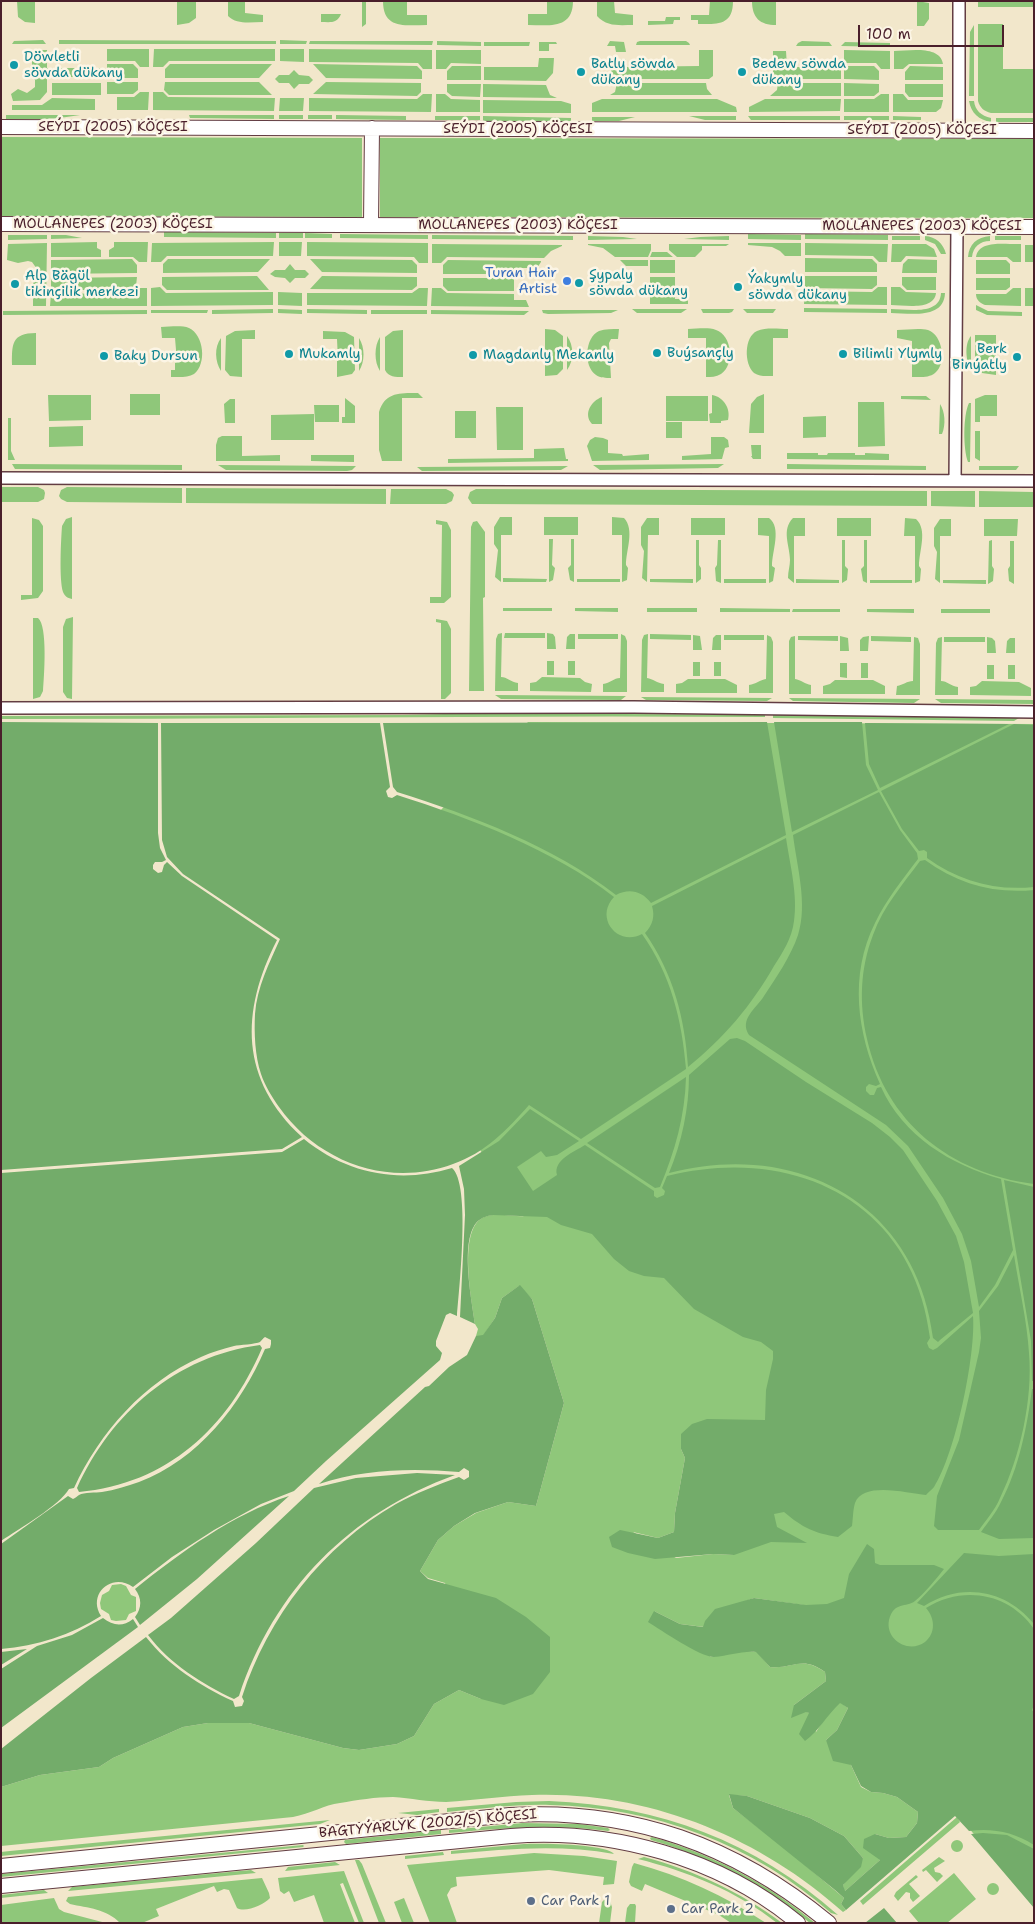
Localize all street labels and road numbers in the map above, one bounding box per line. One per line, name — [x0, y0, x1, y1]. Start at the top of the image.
street label: SEÝDI (2005) KÖÇESI — [38, 119, 188, 135]
street label: SEÝDI (2005) KÖÇESI — [443, 121, 593, 137]
street label: SEÝDI (2005) KÖÇESI — [847, 122, 997, 138]
street label: MOLLANEPES (2003) KÖÇESI — [13, 216, 213, 232]
street label: MOLLANEPES (2003) KÖÇESI — [418, 217, 618, 233]
street label: MOLLANEPES (2003) KÖÇESI — [822, 218, 1022, 234]
street label: BAGTYÝARLYK (2002/5) KÖÇESI — [318, 1806, 538, 1842]

